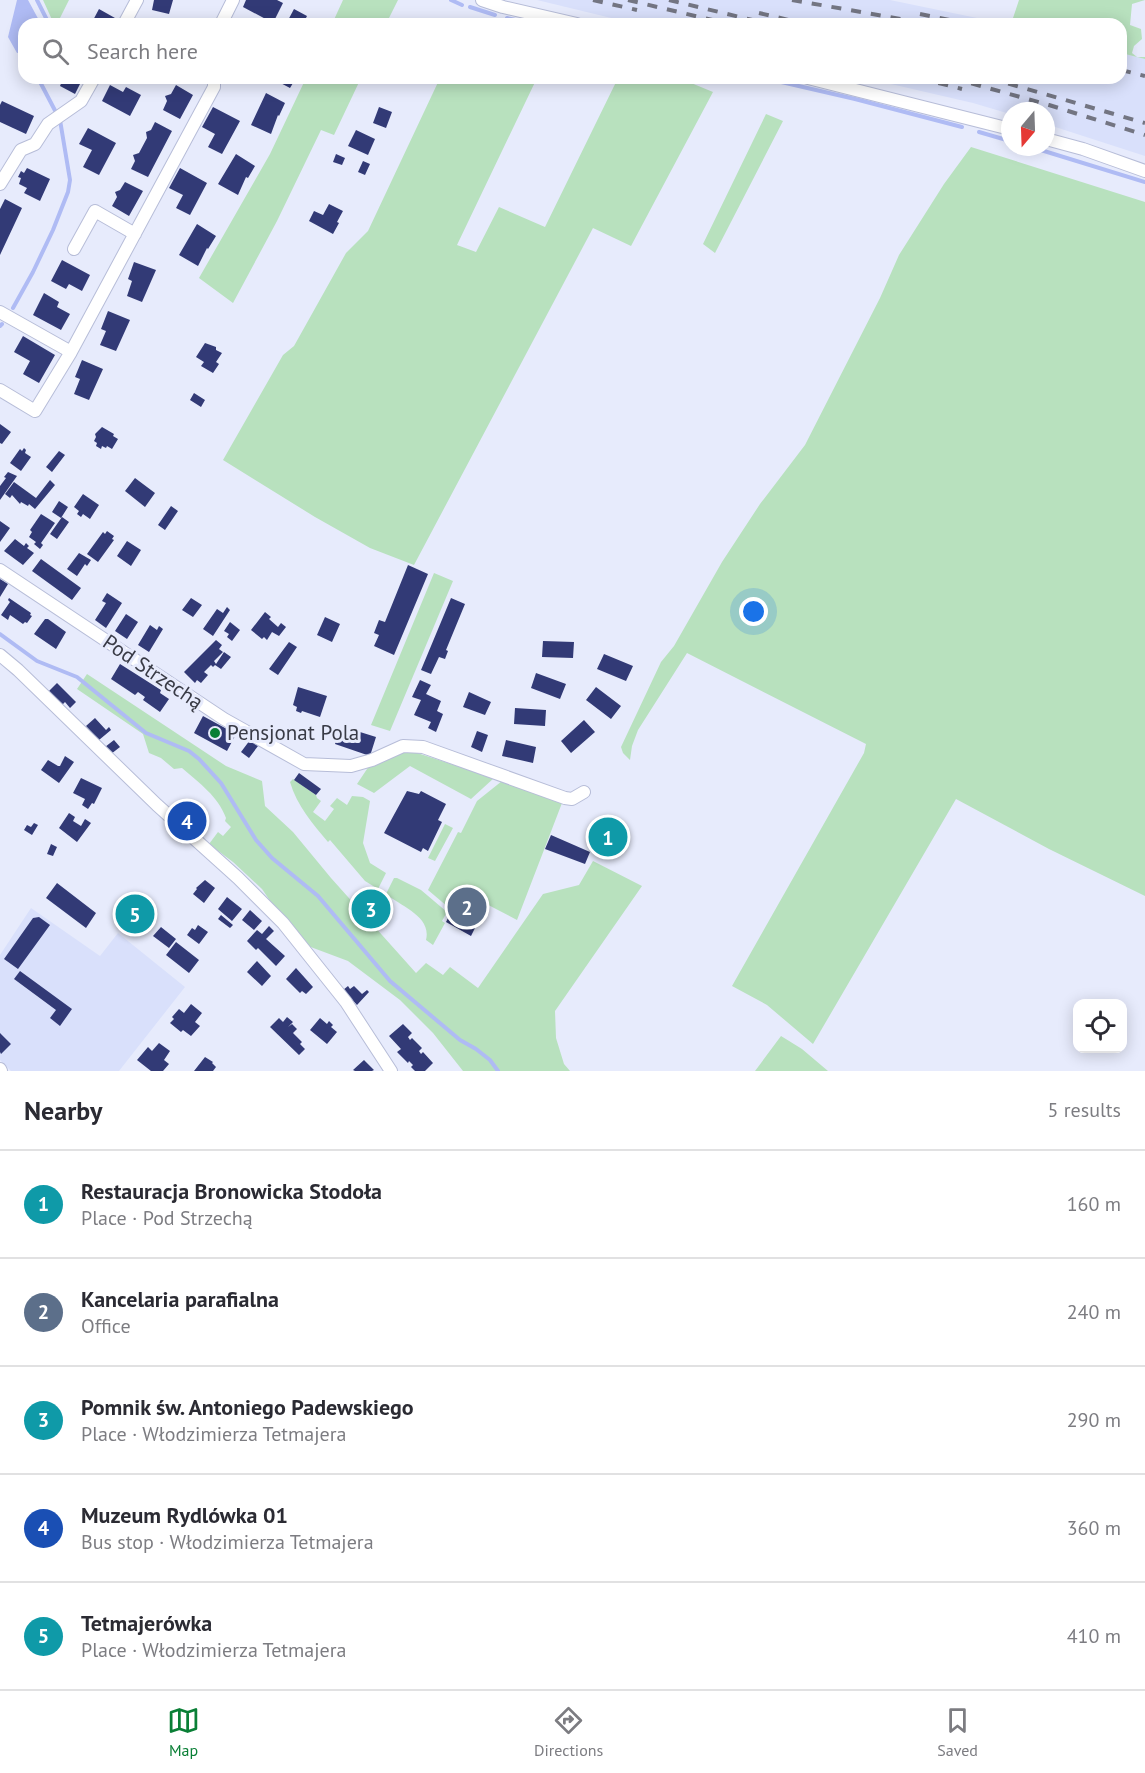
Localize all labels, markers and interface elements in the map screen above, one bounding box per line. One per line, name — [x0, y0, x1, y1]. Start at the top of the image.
search box — [18, 18, 1127, 84]
icon: search — [39, 35, 72, 68]
text: Search here — [87, 37, 198, 65]
north arrow — [1001, 102, 1055, 156]
your location — [739, 597, 768, 626]
street label: Pod Strzechą — [98, 628, 209, 715]
place label: Pensjonat Pola — [227, 719, 359, 746]
marker: Pensjonat Pola — [208, 726, 222, 740]
pin: 4 — [168, 798, 207, 844]
pin: 1 — [588, 814, 628, 860]
pin: 2 — [448, 884, 486, 930]
pin: 3 — [352, 886, 391, 932]
pin: 5 — [116, 892, 154, 936]
map controls — [1073, 999, 1127, 1053]
button: locate — [1073, 999, 1127, 1053]
text: Nearby — [24, 1094, 102, 1127]
text: 5 results — [1048, 1097, 1121, 1123]
text: Restauracja Bronowicka Stodoła — [81, 1177, 382, 1205]
text: 1 — [38, 1191, 49, 1217]
text: 160 m — [1067, 1191, 1121, 1217]
text: Place · Pod Strzechą — [81, 1205, 253, 1231]
text: Kancelaria parafialna — [81, 1285, 279, 1313]
text: 2 — [38, 1299, 49, 1325]
text: 240 m — [1067, 1299, 1121, 1325]
text: Office — [81, 1313, 131, 1339]
text: Pomnik św. Antoniego Padewskiego — [81, 1393, 414, 1421]
text: 3 — [38, 1407, 49, 1433]
text: 290 m — [1067, 1407, 1121, 1433]
text: Place · Włodzimierza Tetmajera — [81, 1421, 346, 1447]
text: Muzeum Rydlówka 01 — [81, 1501, 288, 1529]
text: 4 — [38, 1515, 49, 1541]
text: 360 m — [1067, 1515, 1121, 1541]
text: Bus stop · Włodzimierza Tetmajera — [81, 1529, 374, 1555]
text: Tetmajerówka — [81, 1609, 212, 1637]
text: 5 — [38, 1623, 49, 1649]
text: 410 m — [1067, 1623, 1121, 1649]
text: Place · Włodzimierza Tetmajera — [81, 1637, 346, 1663]
tab: Map — [167, 1704, 200, 1760]
tab: Directions — [534, 1704, 603, 1760]
tab: Saved — [937, 1704, 978, 1760]

